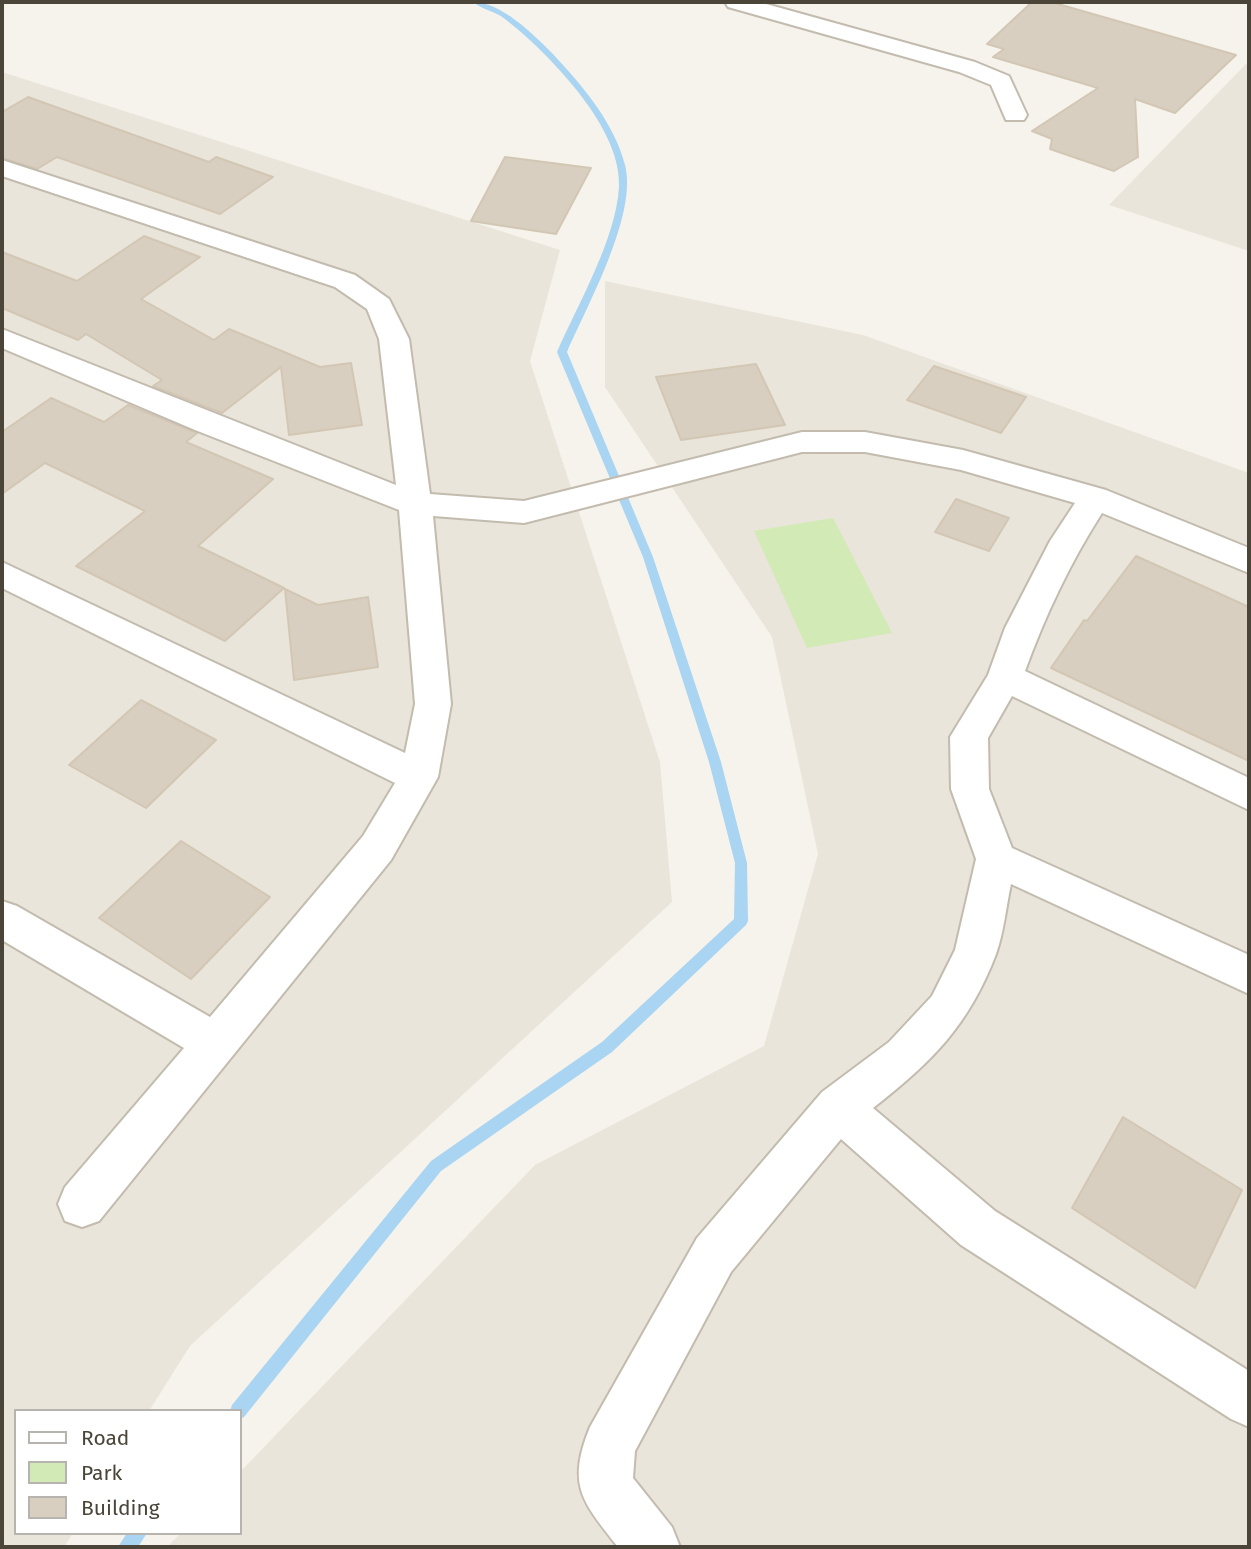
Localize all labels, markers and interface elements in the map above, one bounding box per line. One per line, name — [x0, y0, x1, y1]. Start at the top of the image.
legend — [14, 1409, 242, 1535]
text: Road — [81, 1425, 129, 1451]
text: Park — [81, 1460, 122, 1486]
text: Building — [81, 1495, 160, 1521]

